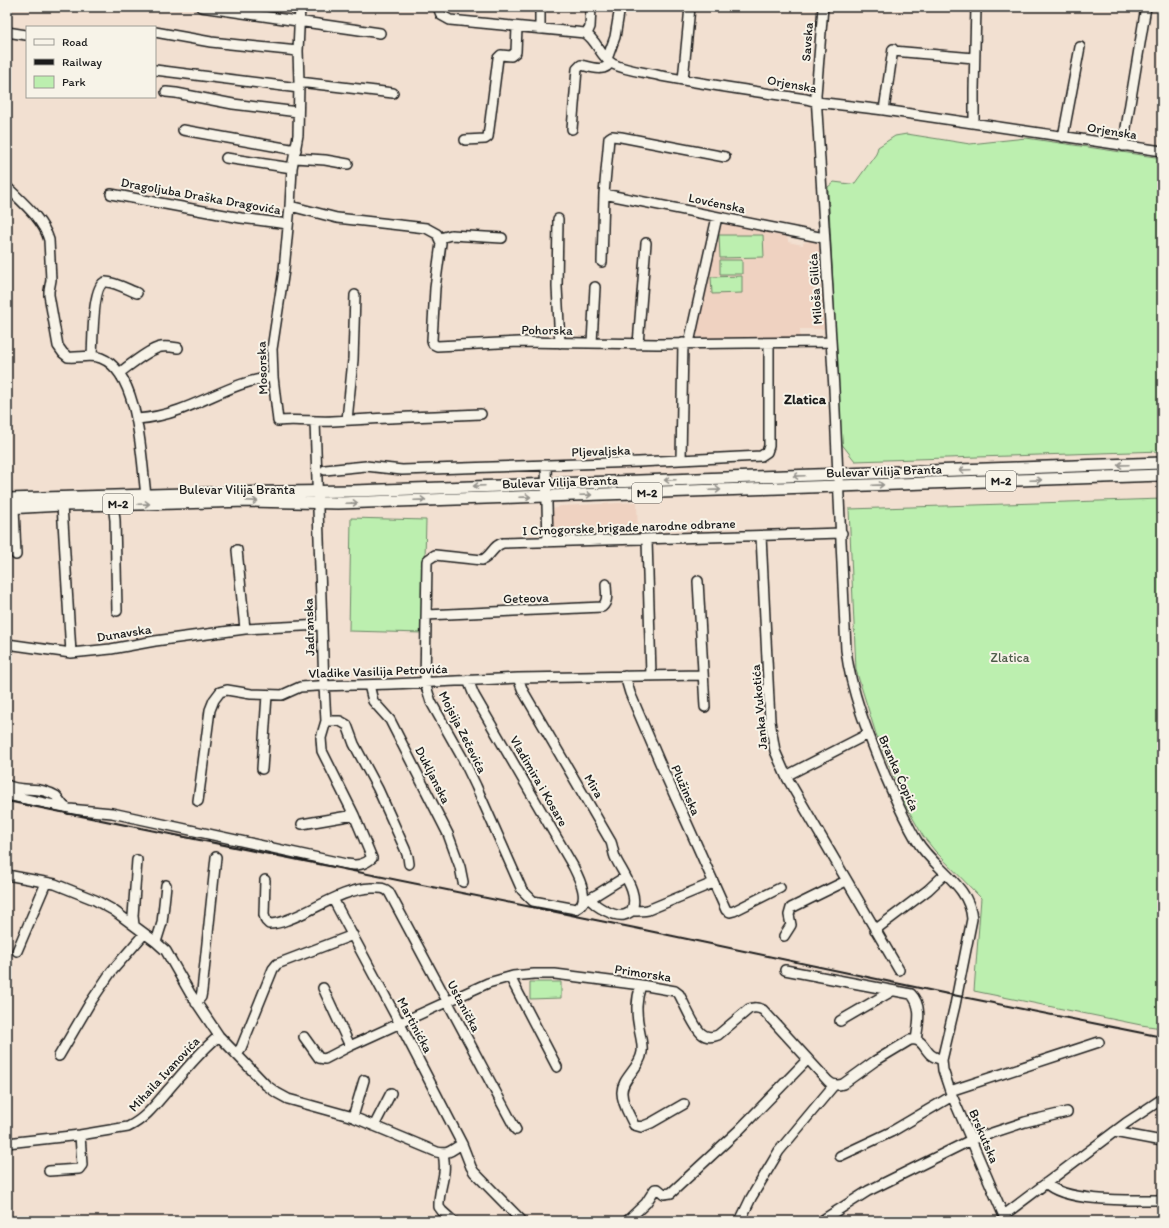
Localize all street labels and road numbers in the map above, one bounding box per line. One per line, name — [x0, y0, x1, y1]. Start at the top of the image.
street label: Savska — [798, 21, 816, 62]
street label: Orjenska — [766, 72, 819, 96]
street label: Orjenska — [1086, 120, 1139, 142]
street label: Dragoljuba Draška Dragovića — [120, 175, 282, 218]
street label: Lovćenska — [687, 190, 747, 216]
street label: Miloša Gilića — [805, 253, 825, 325]
street label: Pohorska — [521, 322, 573, 338]
street label: Mosorska — [254, 341, 270, 395]
street label: Pljevaljska — [571, 442, 631, 460]
street label: Bulevar Vilija Branta — [826, 461, 943, 481]
road number: M-2 — [986, 471, 1016, 491]
street label: Bulevar Vilija Branta — [502, 472, 619, 492]
street label: Bulevar Vilija Branta — [179, 482, 296, 497]
road number: M-2 — [632, 483, 662, 503]
road number: M-2 — [103, 494, 133, 514]
street label: I Crnogorske brigade narodne odbrane — [522, 516, 736, 538]
street label: Geteova — [503, 590, 549, 606]
street label: Jadranska — [300, 598, 318, 656]
street label: Dunavska — [96, 621, 153, 645]
street label: Vladike Vasilija Petrovića — [308, 661, 448, 681]
street label: Janka Vukotića — [748, 664, 770, 750]
street label: Mojsija Zečevića — [436, 688, 490, 776]
street label: Vladimira i Kosare — [507, 733, 571, 829]
street label: Branka Ćopića — [876, 733, 923, 814]
street label: Dukljanska — [412, 744, 454, 806]
street label: Plužinska — [668, 762, 704, 818]
street label: Mira — [581, 771, 607, 801]
street label: Primorska — [614, 961, 673, 985]
street label: Ustanička — [444, 978, 484, 1035]
street label: Martinićka — [394, 995, 436, 1055]
street label: Mihaila Ivanovića — [126, 1033, 203, 1114]
street label: Brskutska — [966, 1107, 1002, 1166]

